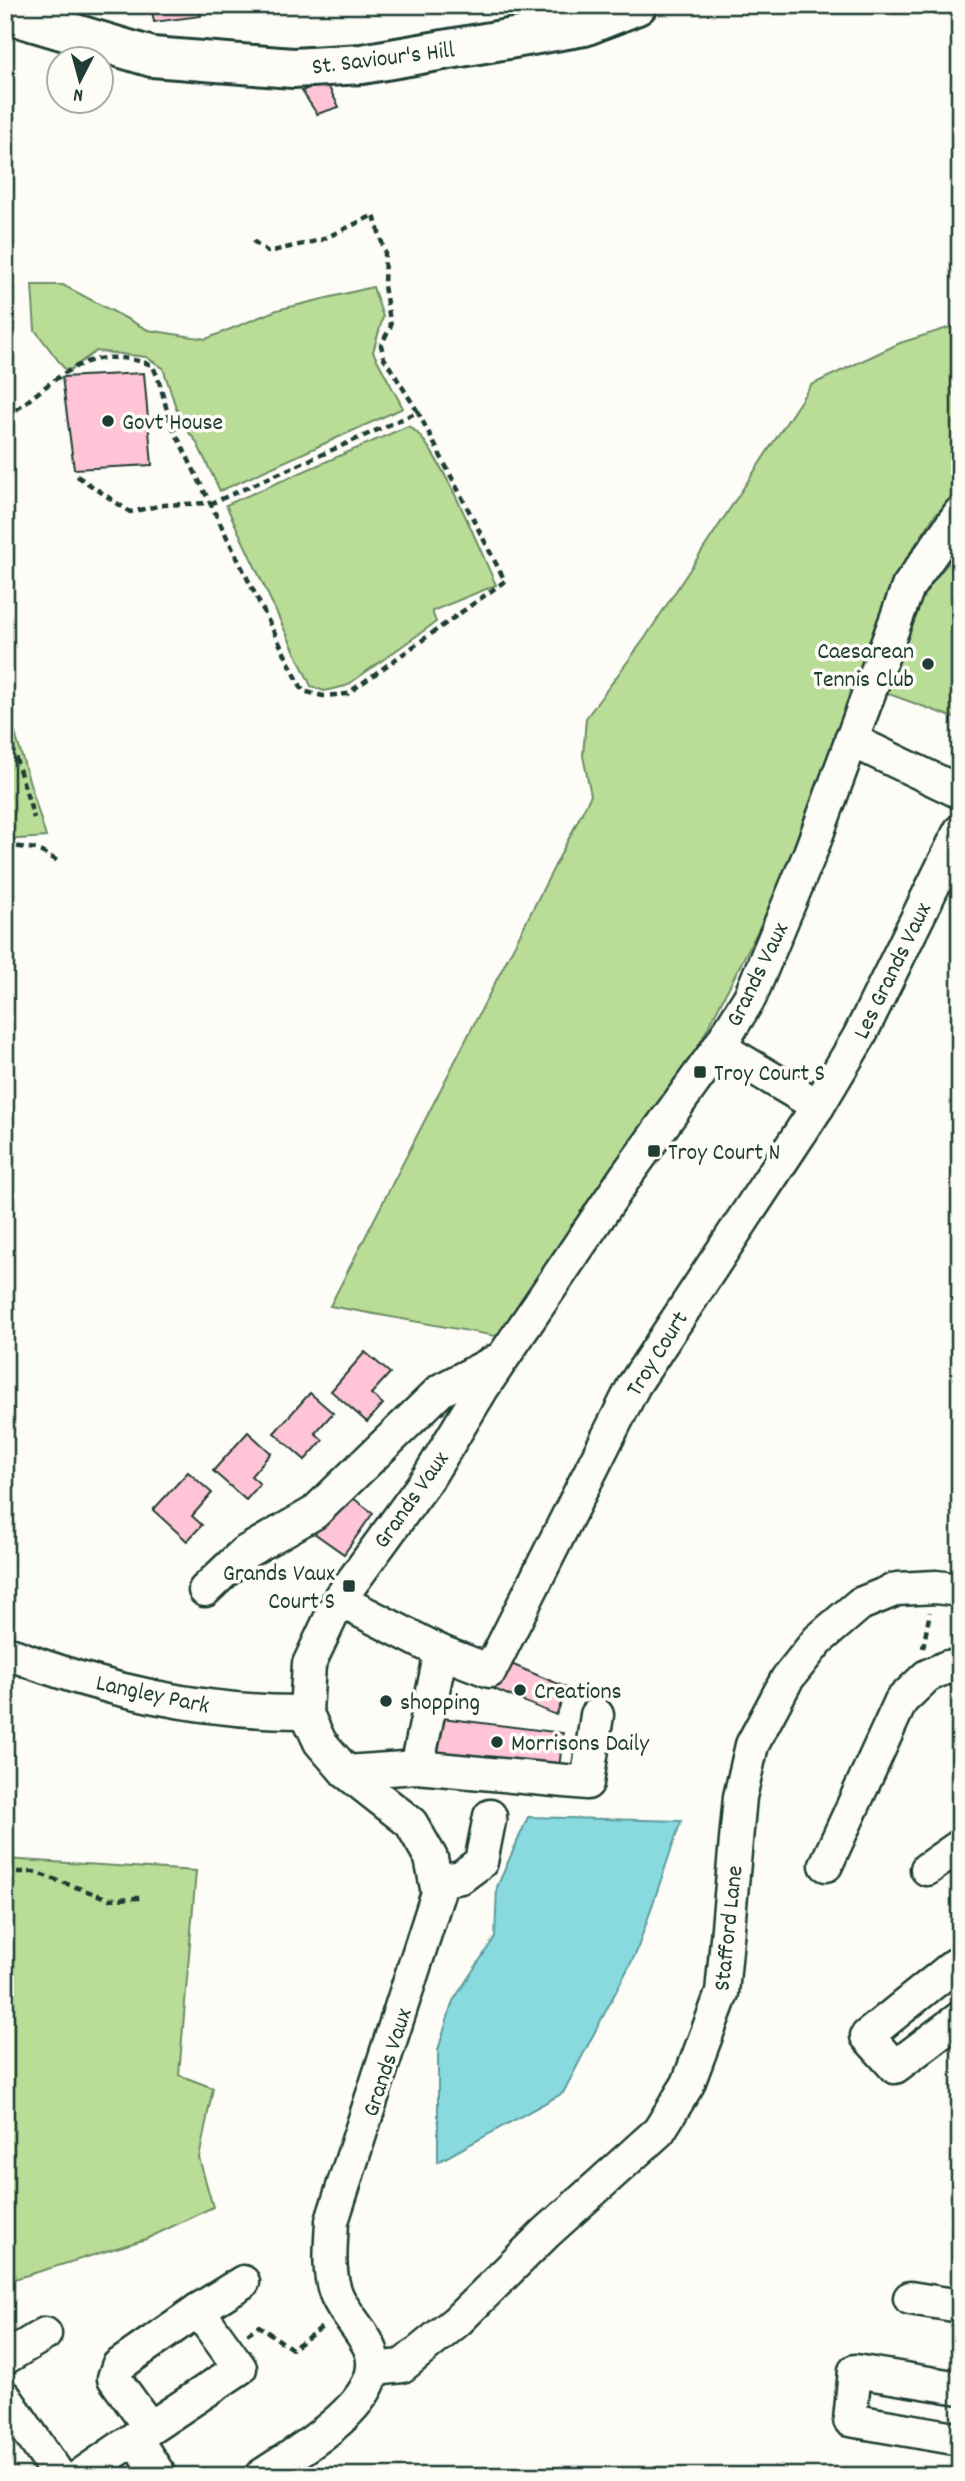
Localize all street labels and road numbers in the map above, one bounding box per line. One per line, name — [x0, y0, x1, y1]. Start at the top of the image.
street label: St. Saviour's Hill — [310, 34, 457, 86]
street label: Les Grands Vaux — [846, 897, 942, 1045]
street label: Grands Vaux — [719, 917, 799, 1033]
street label: Troy Court — [619, 1305, 698, 1404]
street label: Grands Vaux — [366, 1445, 459, 1556]
street label: Langley Park — [93, 1667, 212, 1725]
street label: Stafford Lane — [706, 1864, 753, 1993]
street label: Grands Vaux — [355, 2004, 422, 2122]

